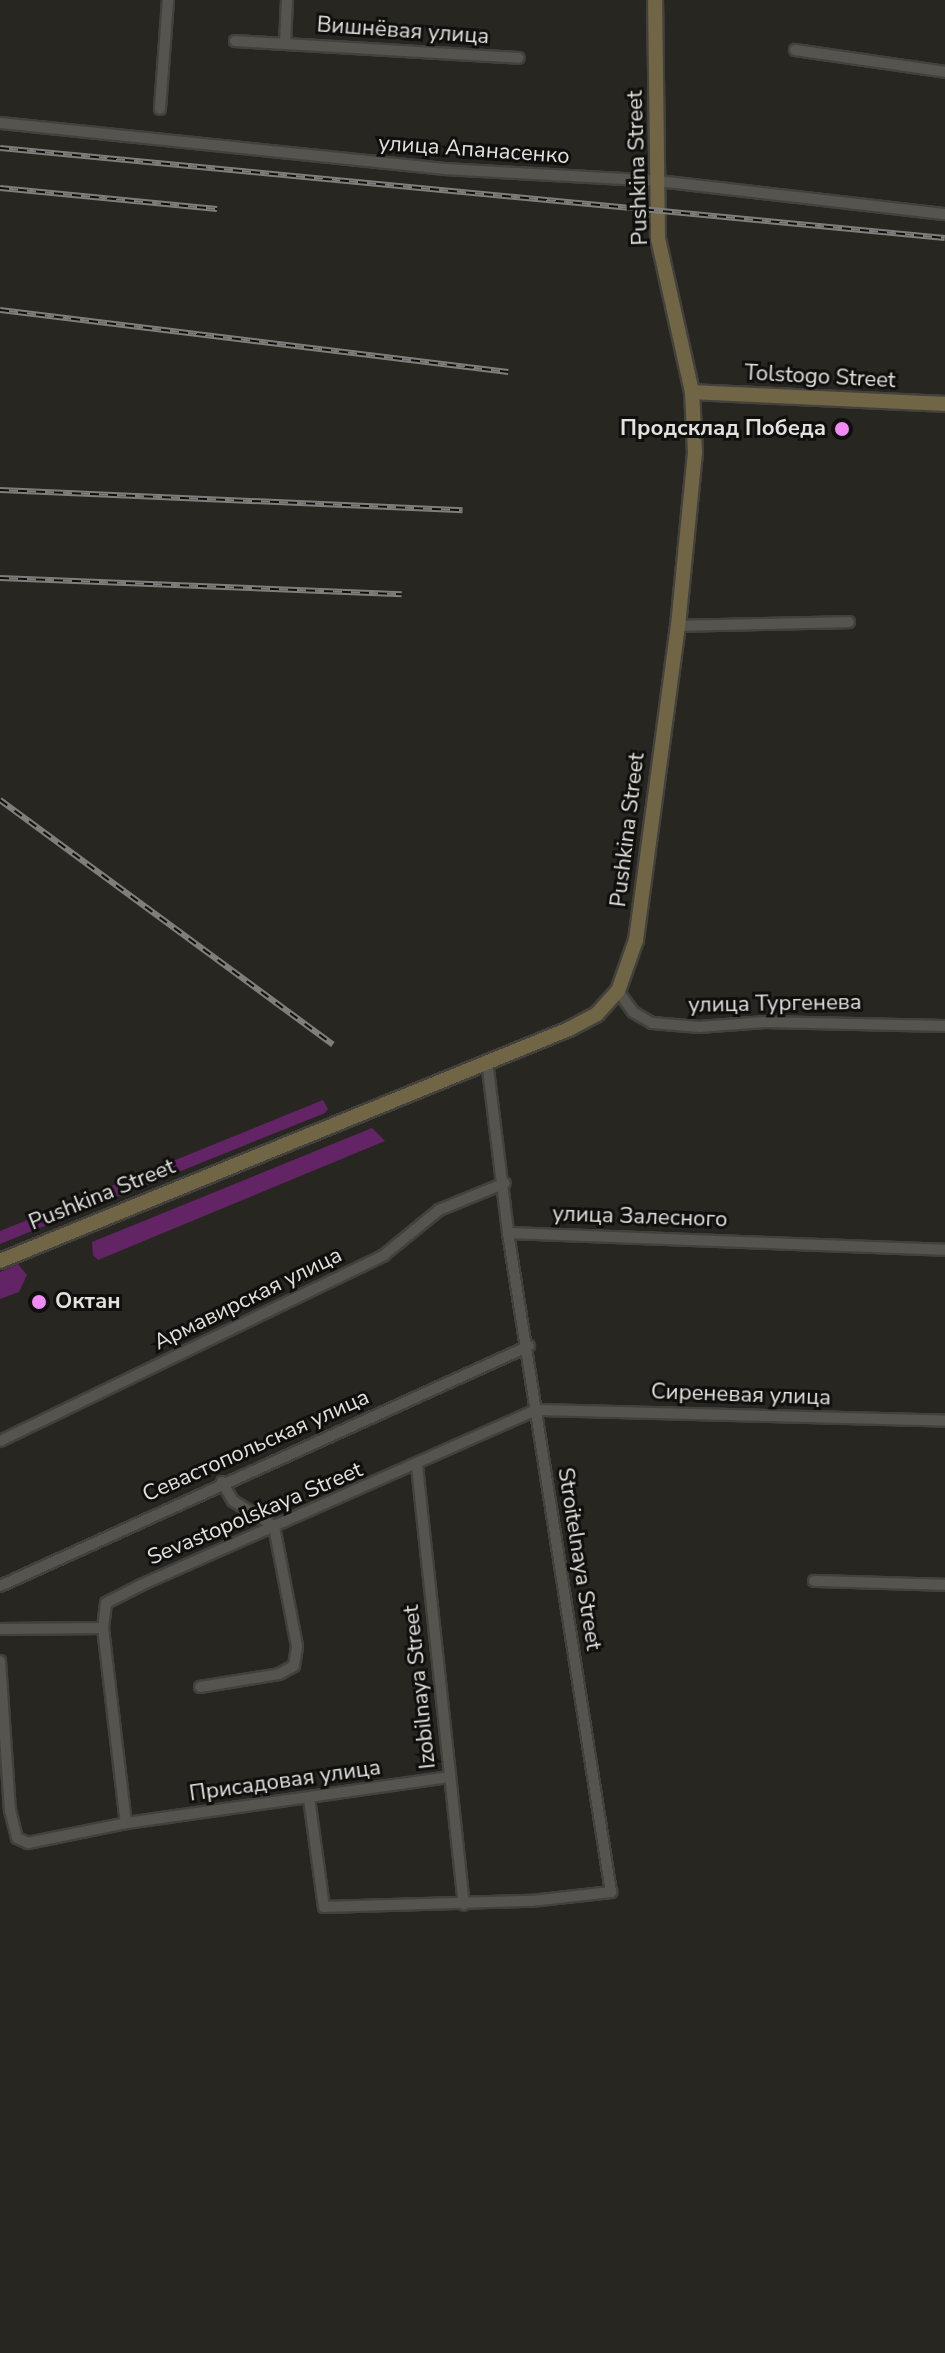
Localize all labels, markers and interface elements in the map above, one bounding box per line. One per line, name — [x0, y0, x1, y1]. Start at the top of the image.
street label: Вишнёвая улица — [316, 12, 490, 50]
street label: Pushkina Street — [622, 90, 654, 246]
street label: улица Апанасенко — [377, 130, 571, 170]
street label: Tolstogo Street — [744, 360, 896, 394]
place label: Продсклад Победа — [620, 416, 826, 442]
marker: Продсклад Победа — [833, 420, 851, 438]
street label: Pushkina Street — [605, 751, 651, 909]
street label: улица Тургенева — [688, 989, 862, 1019]
street label: Pushkina Street — [25, 1154, 179, 1236]
street label: улица Залесного — [552, 1201, 728, 1233]
street label: Армавирская улица — [150, 1242, 346, 1356]
place label: Октан — [55, 1289, 121, 1315]
marker: Октан — [30, 1293, 48, 1311]
street label: Сиреневая улица — [650, 1379, 832, 1411]
street label: Севастопольская улица — [139, 1384, 373, 1508]
street label: Sevastopolskaya Street — [143, 1457, 367, 1571]
street label: Stroitelnaya Street — [552, 1466, 606, 1652]
street label: Izobilnaya Street — [398, 1604, 442, 1770]
street label: Присадовая улица — [188, 1754, 382, 1808]

